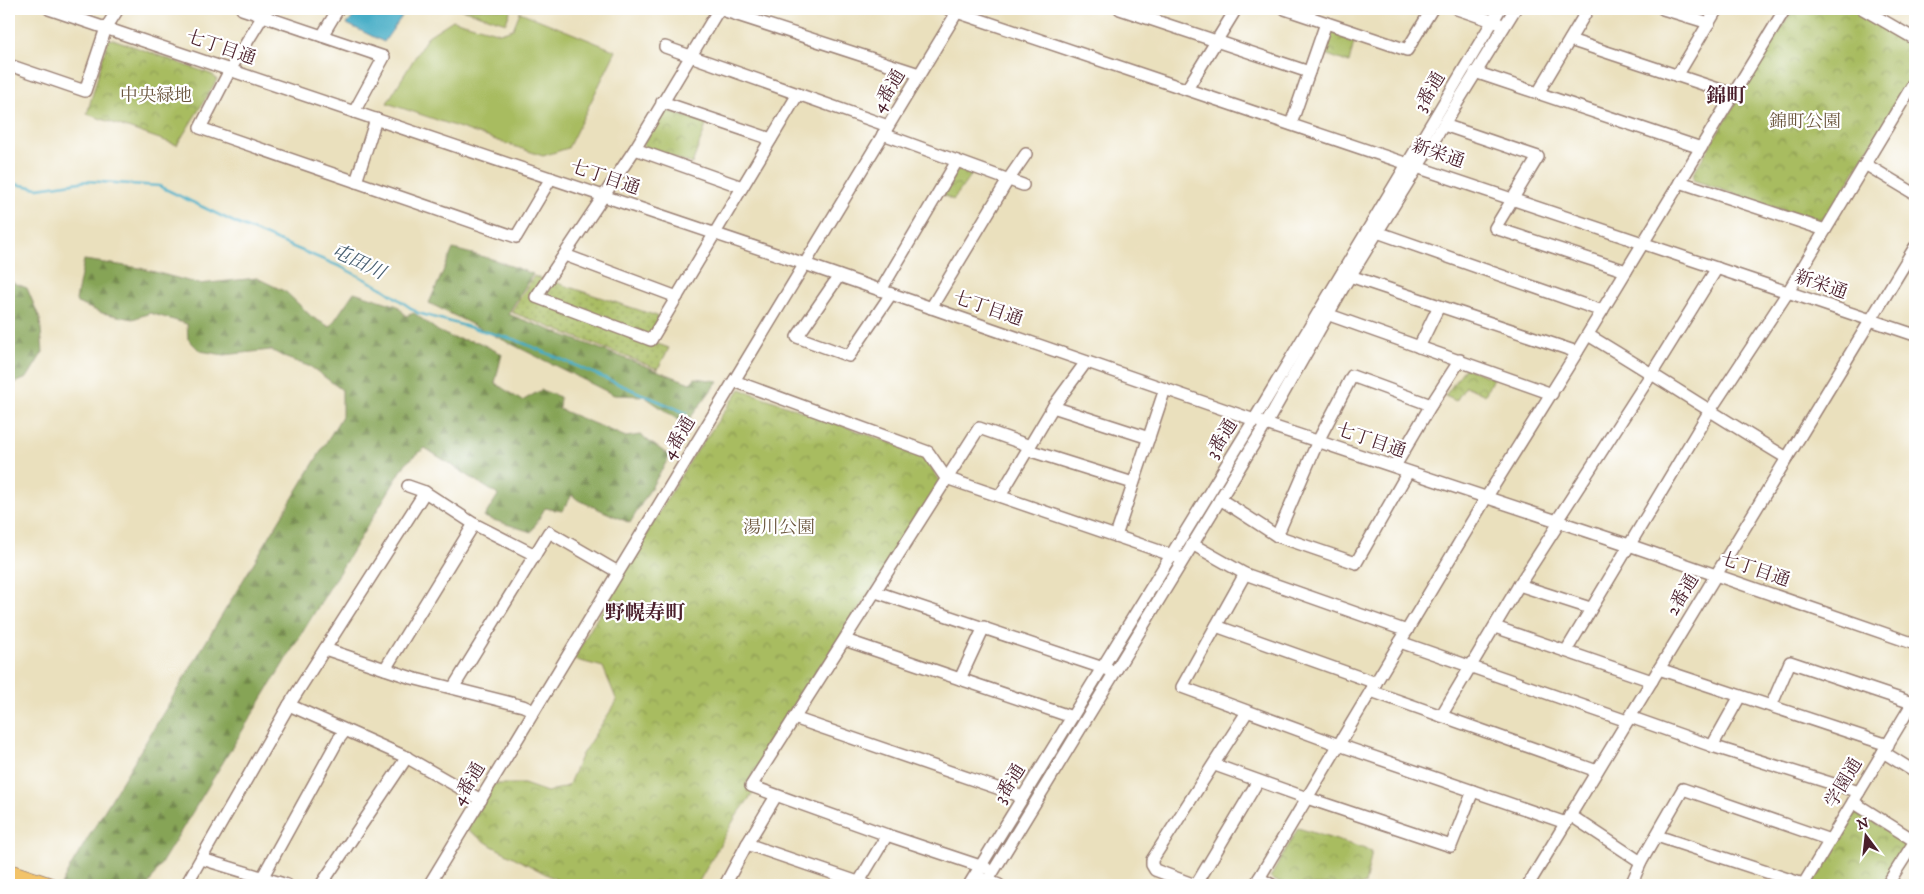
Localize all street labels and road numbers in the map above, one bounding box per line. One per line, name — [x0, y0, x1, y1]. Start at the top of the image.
street label: 七丁目通 — [183, 26, 259, 70]
street label: 4番通 — [868, 65, 910, 117]
street label: 3番通 — [1410, 68, 1450, 116]
street label: 新栄通 — [1409, 135, 1467, 173]
street label: 七丁目通 — [567, 156, 643, 200]
street label: 新栄通 — [1792, 266, 1850, 304]
street label: 七丁目通 — [950, 287, 1026, 331]
street label: 4番通 — [658, 412, 700, 464]
street label: 3番通 — [1201, 415, 1243, 463]
street label: 七丁目通 — [1333, 419, 1409, 463]
street label: 七丁目通 — [1717, 548, 1793, 592]
street label: 2番通 — [1662, 570, 1704, 620]
street label: 学園通 — [1821, 754, 1867, 812]
street label: 4番通 — [448, 758, 490, 810]
street label: 3番通 — [989, 760, 1031, 808]

